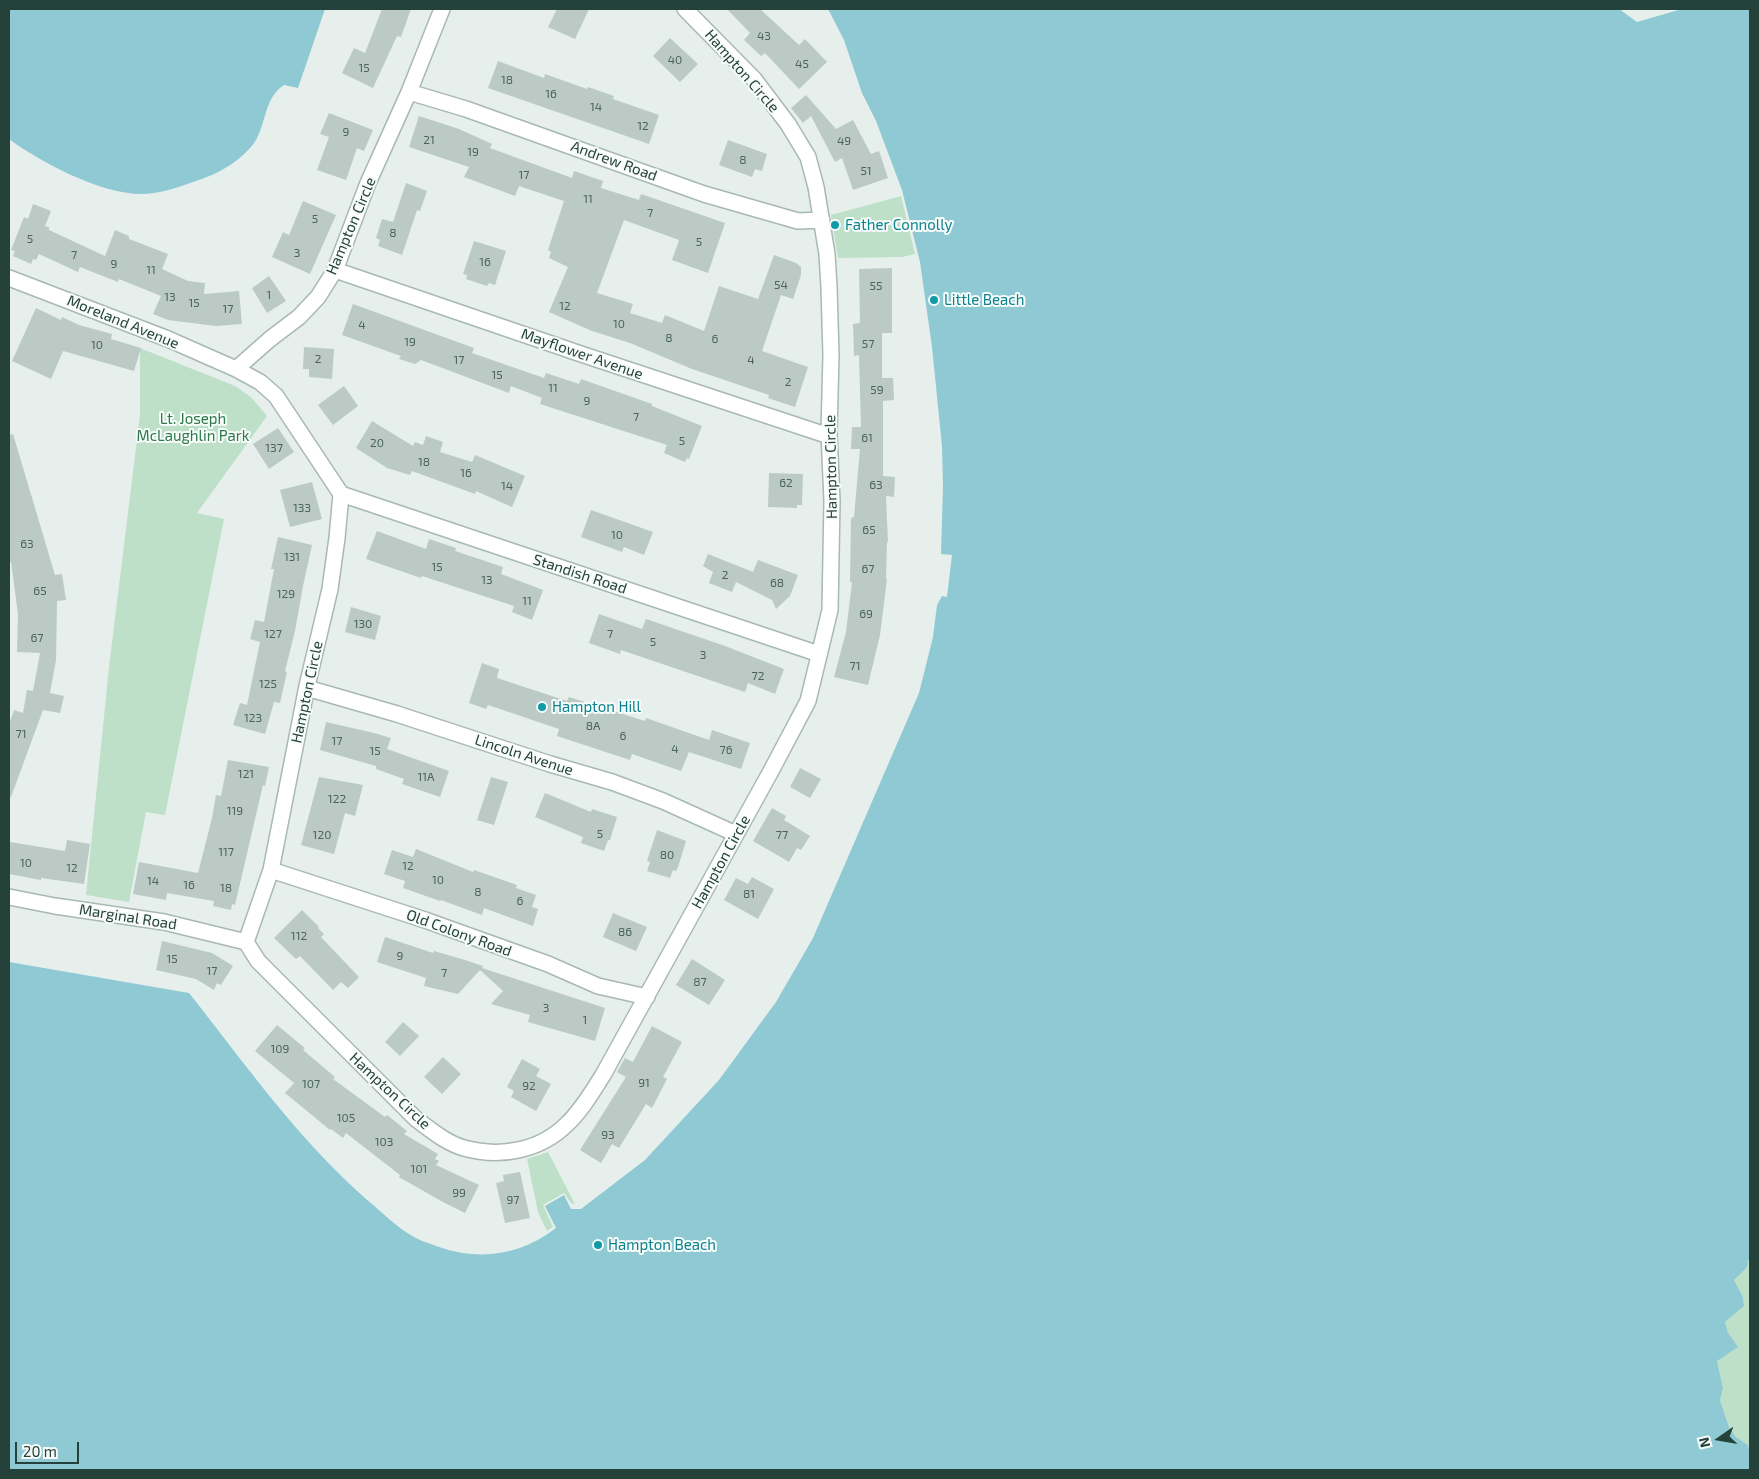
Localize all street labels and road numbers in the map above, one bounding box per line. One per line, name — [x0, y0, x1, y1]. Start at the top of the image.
street label: Hampton Circle — [701, 26, 783, 116]
street label: Andrew Road — [568, 137, 660, 185]
street label: Hampton Circle — [322, 174, 380, 278]
street label: Moreland Avenue — [64, 291, 182, 353]
street label: Mayflower Avenue — [519, 325, 645, 383]
street label: Hampton Circle — [821, 415, 841, 519]
street label: Standish Road — [531, 550, 629, 598]
street label: Hampton Circle — [287, 639, 327, 745]
street label: Lincoln Avenue — [472, 731, 576, 779]
street label: Hampton Circle — [688, 812, 754, 912]
street label: Marginal Road — [78, 900, 178, 934]
street label: Old Colony Road — [404, 906, 514, 960]
street label: Hampton Circle — [346, 1049, 434, 1133]

